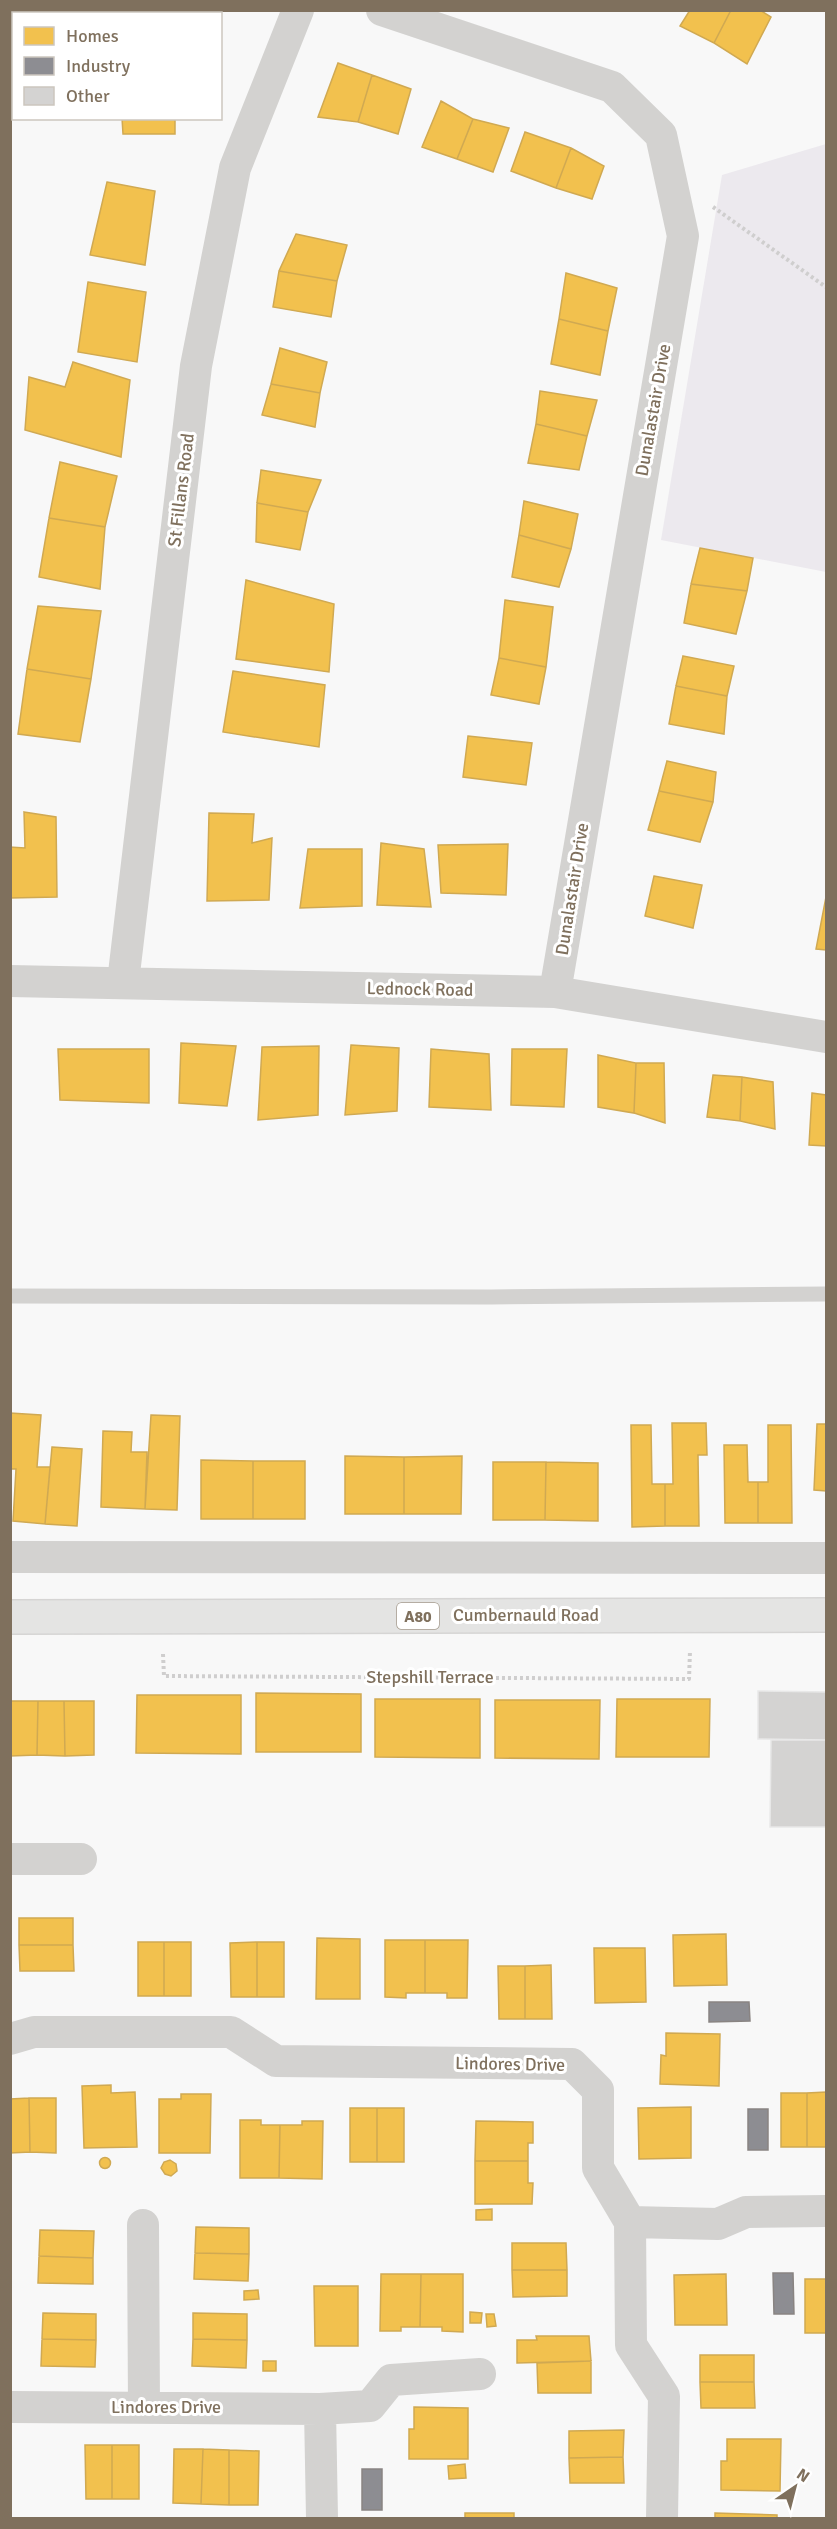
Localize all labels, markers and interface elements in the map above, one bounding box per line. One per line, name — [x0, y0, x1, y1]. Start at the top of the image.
legend — [12, 12, 222, 120]
text: Homes — [66, 25, 119, 47]
text: Industry — [66, 55, 131, 77]
text: Other — [66, 85, 110, 107]
street label: Dunalastair Drive — [631, 342, 675, 478]
street label: St Fillans Road — [163, 432, 199, 548]
street label: Dunalastair Drive — [551, 821, 593, 957]
street label: Lednock Road — [366, 977, 474, 1001]
road number: A80 — [397, 1603, 439, 1629]
street label: Cumbernauld Road — [453, 1604, 599, 1626]
street label: Stepshill Terrace — [366, 1666, 494, 1688]
street label: Lindores Drive — [455, 2052, 565, 2076]
street label: Lindores Drive — [111, 2396, 221, 2418]
north arrow — [765, 2457, 825, 2517]
text: N — [793, 2464, 813, 2487]

